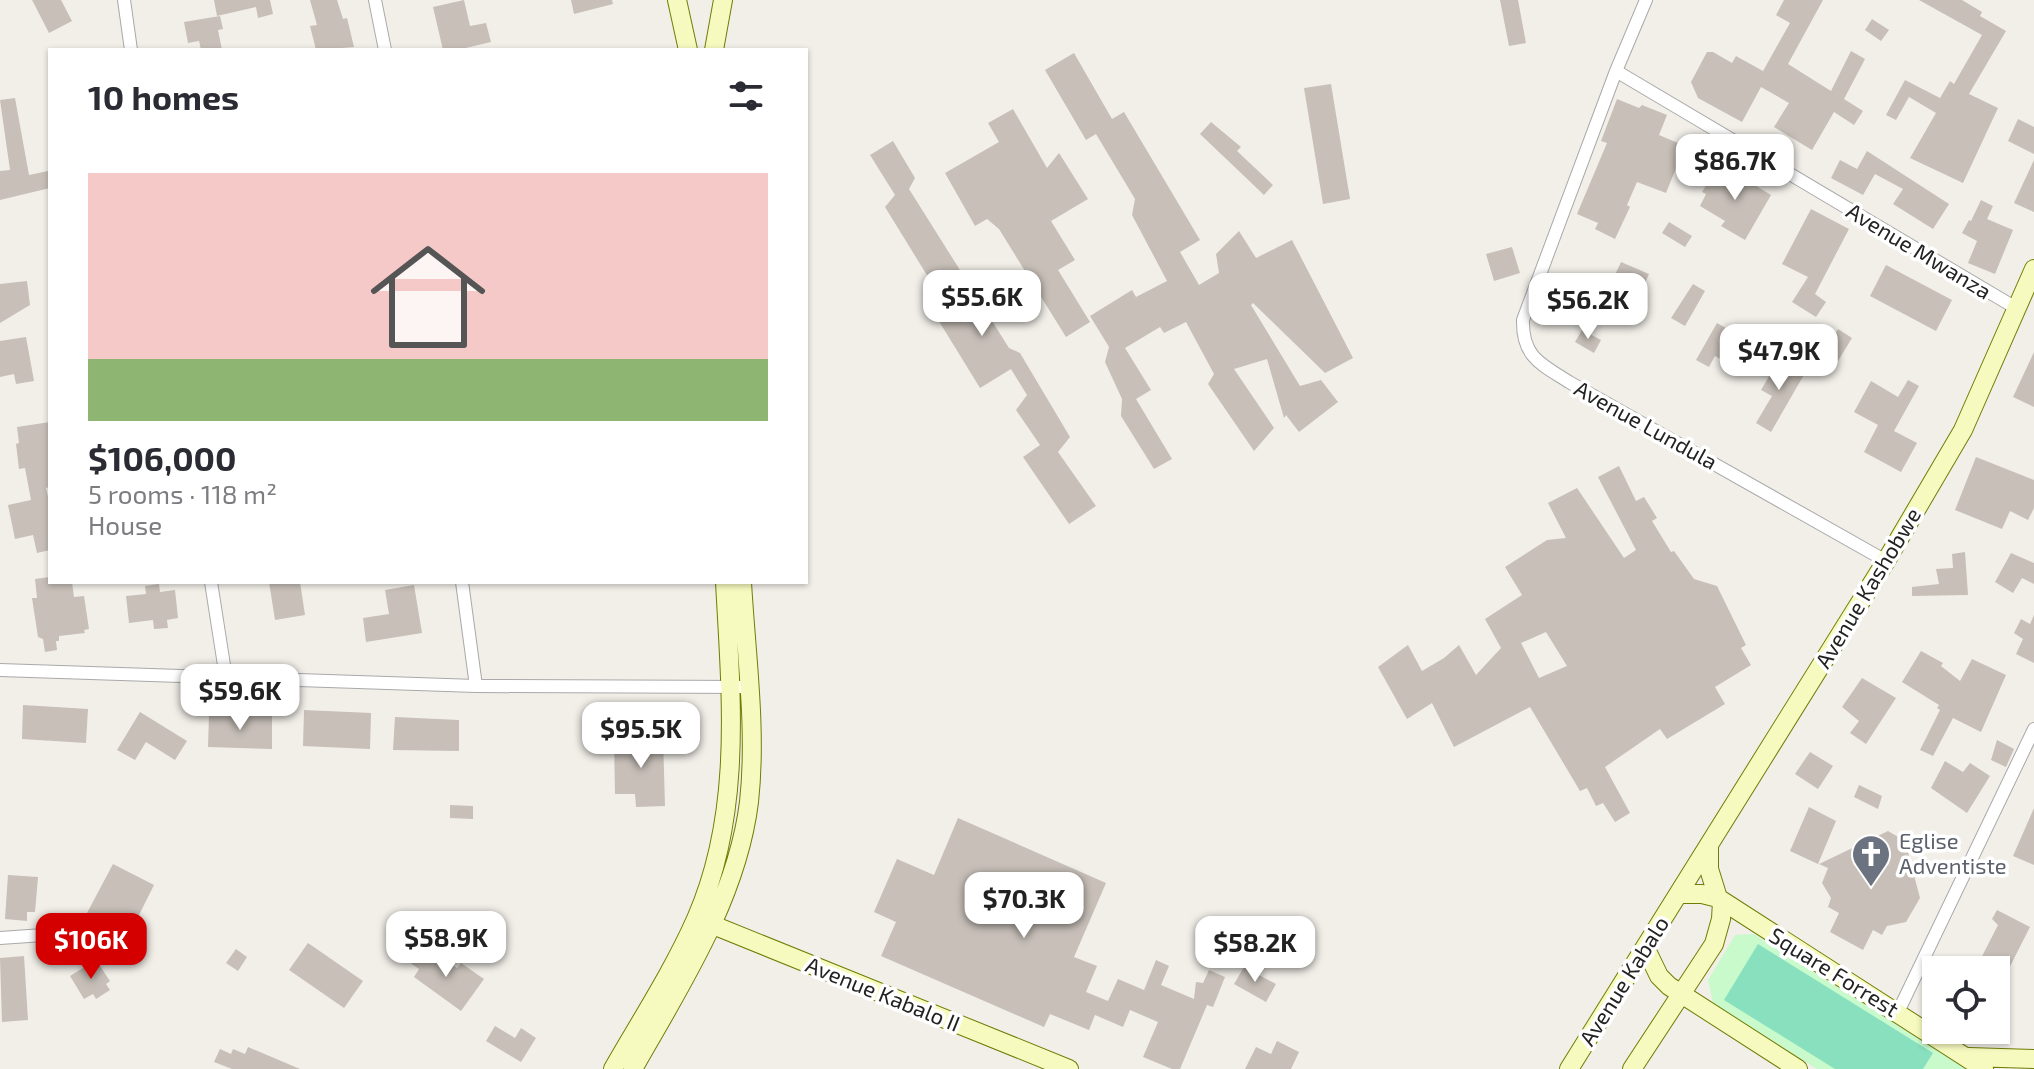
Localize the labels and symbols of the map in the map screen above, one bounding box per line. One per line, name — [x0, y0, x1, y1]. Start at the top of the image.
pin: $86.7K — [1670, 134, 1800, 202]
street label: Avenue Mwanza — [1842, 197, 1997, 304]
pin: $55.6K — [917, 270, 1047, 338]
pin: $56.2K — [1523, 273, 1653, 341]
pin: $47.9K — [1714, 324, 1844, 392]
street label: Avenue Lundula — [1571, 374, 1722, 474]
street label: Avenue Kashobwe — [1809, 503, 1925, 672]
pin: $59.6K — [175, 664, 305, 732]
pin: $95.5K — [576, 702, 706, 770]
place label: Eglise Adventiste — [1899, 827, 2007, 878]
church icon: Eglise Adventiste — [1850, 833, 1892, 888]
pin: $70.3K — [959, 872, 1089, 940]
pin: $58.9K — [381, 911, 511, 979]
street label: Avenue Kabalo — [1573, 911, 1673, 1050]
pin: $106K — [35, 913, 147, 981]
pin: $58.2K — [1190, 916, 1320, 984]
street label: Square Forrest — [1765, 921, 1904, 1021]
street label: Avenue Kabalo II — [803, 950, 964, 1036]

